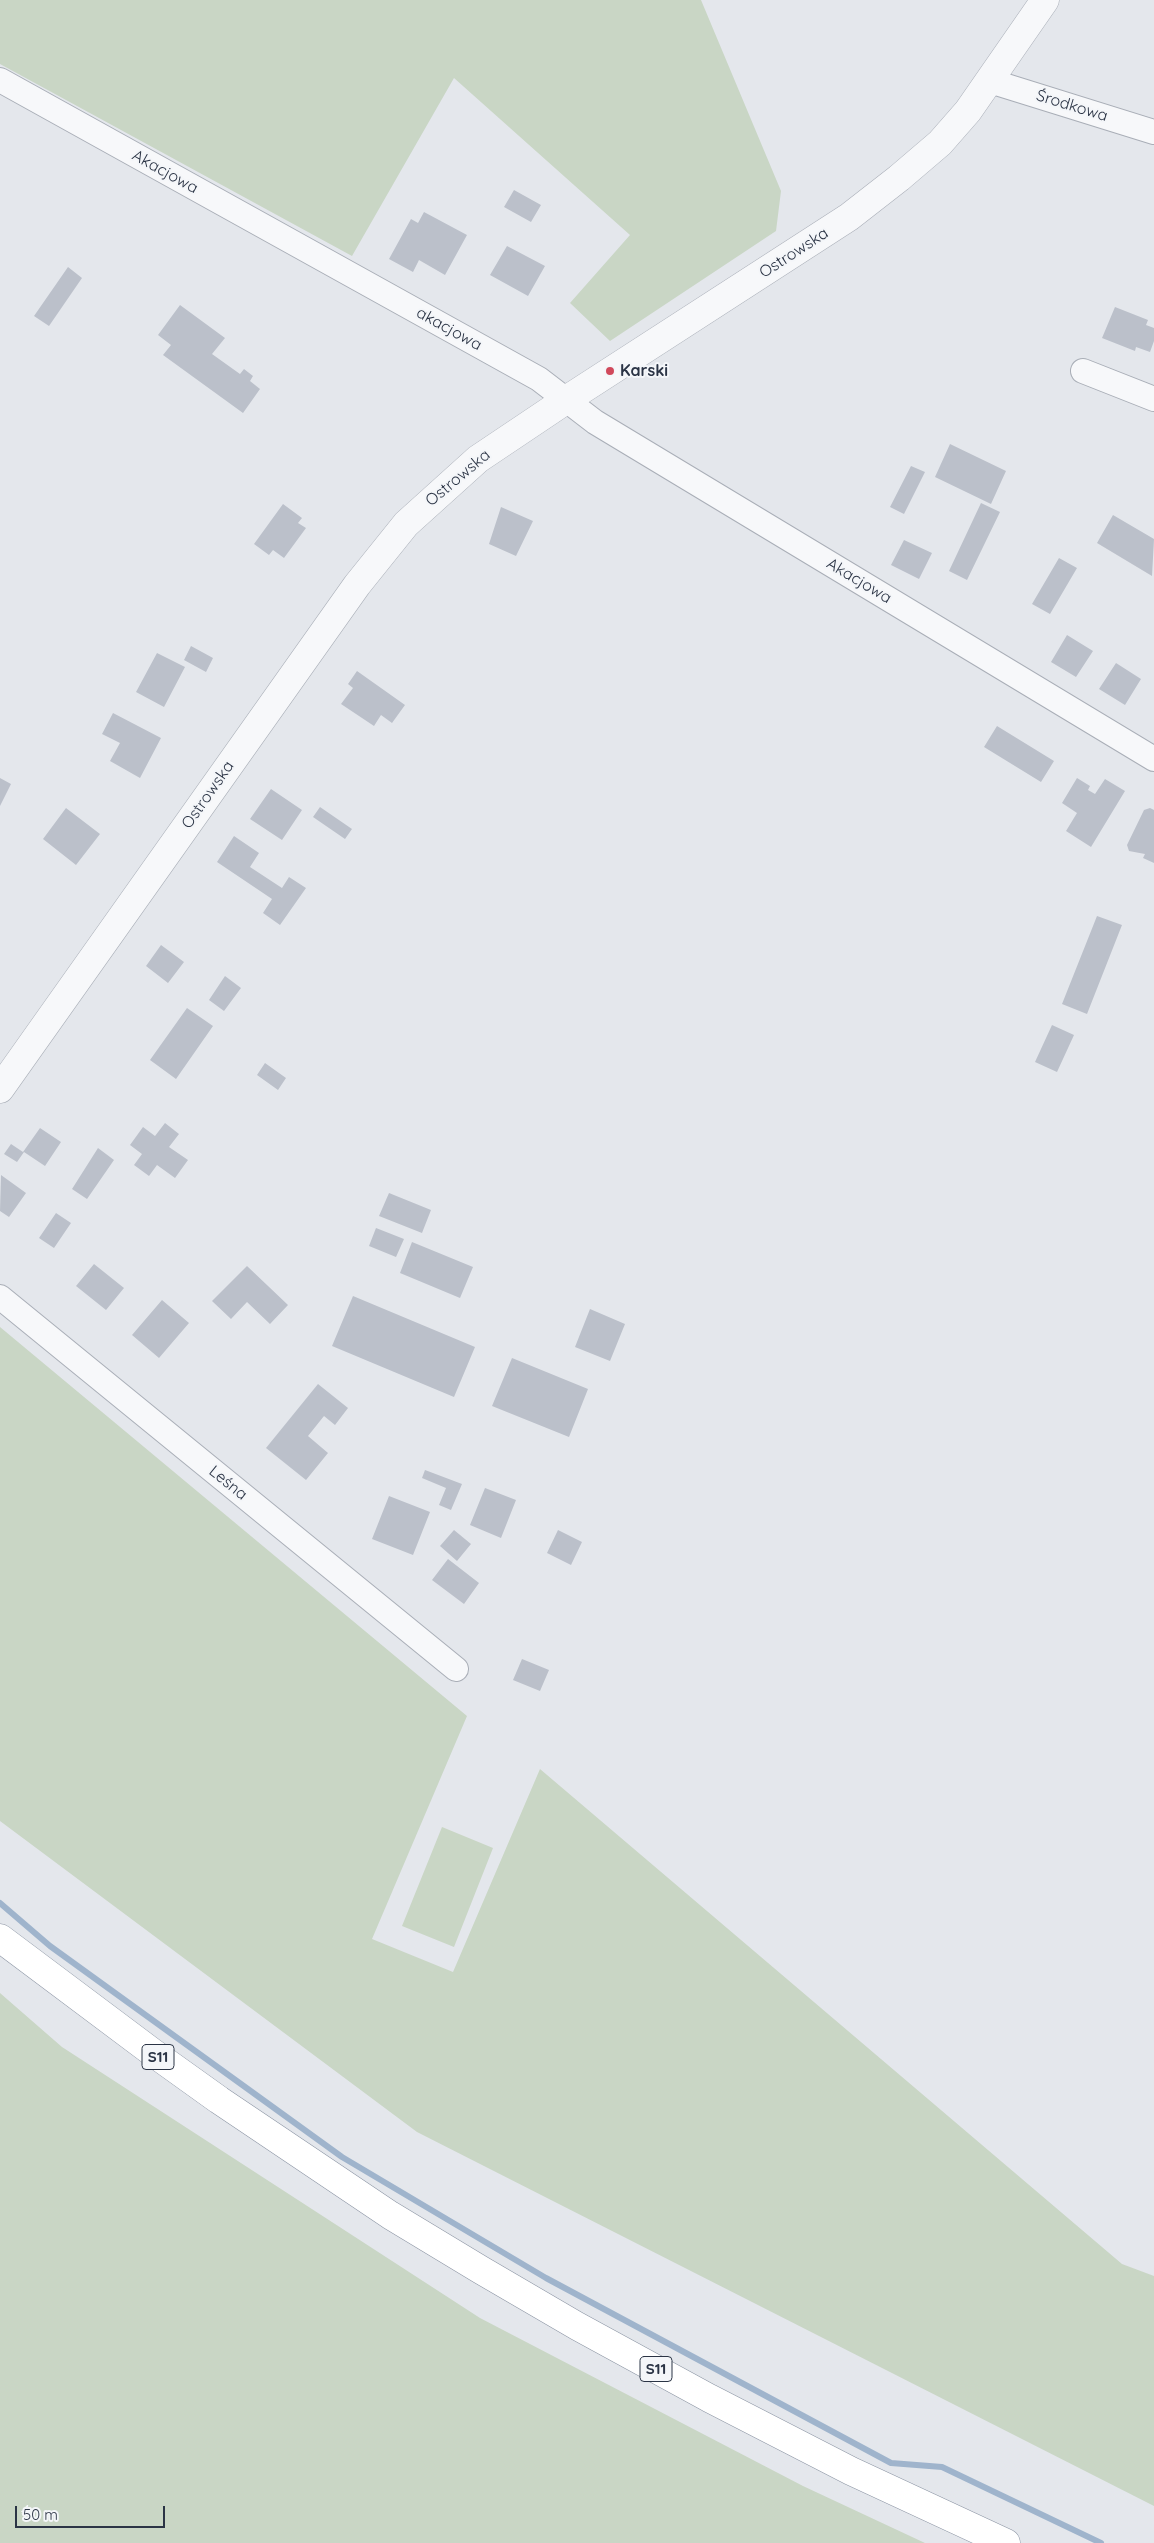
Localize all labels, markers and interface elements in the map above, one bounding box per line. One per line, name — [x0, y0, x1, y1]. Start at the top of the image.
street label: Środkowa — [1034, 86, 1110, 126]
street label: Akacjowa — [129, 146, 201, 198]
street label: Ostrowska — [756, 224, 832, 282]
street label: akacjowa — [413, 303, 485, 355]
place label: Karski — [620, 361, 668, 381]
marker: Karski — [604, 365, 616, 377]
street label: Ostrowska — [422, 445, 494, 511]
street label: Akacjowa — [823, 554, 895, 608]
street label: Ostrowska — [178, 757, 238, 833]
street label: Leśna — [205, 1462, 251, 1504]
road number: S11 — [142, 2044, 174, 2070]
road number: S11 — [640, 2356, 672, 2382]
scale bar — [18, 2496, 168, 2528]
text: 50 m — [23, 2505, 58, 2524]

